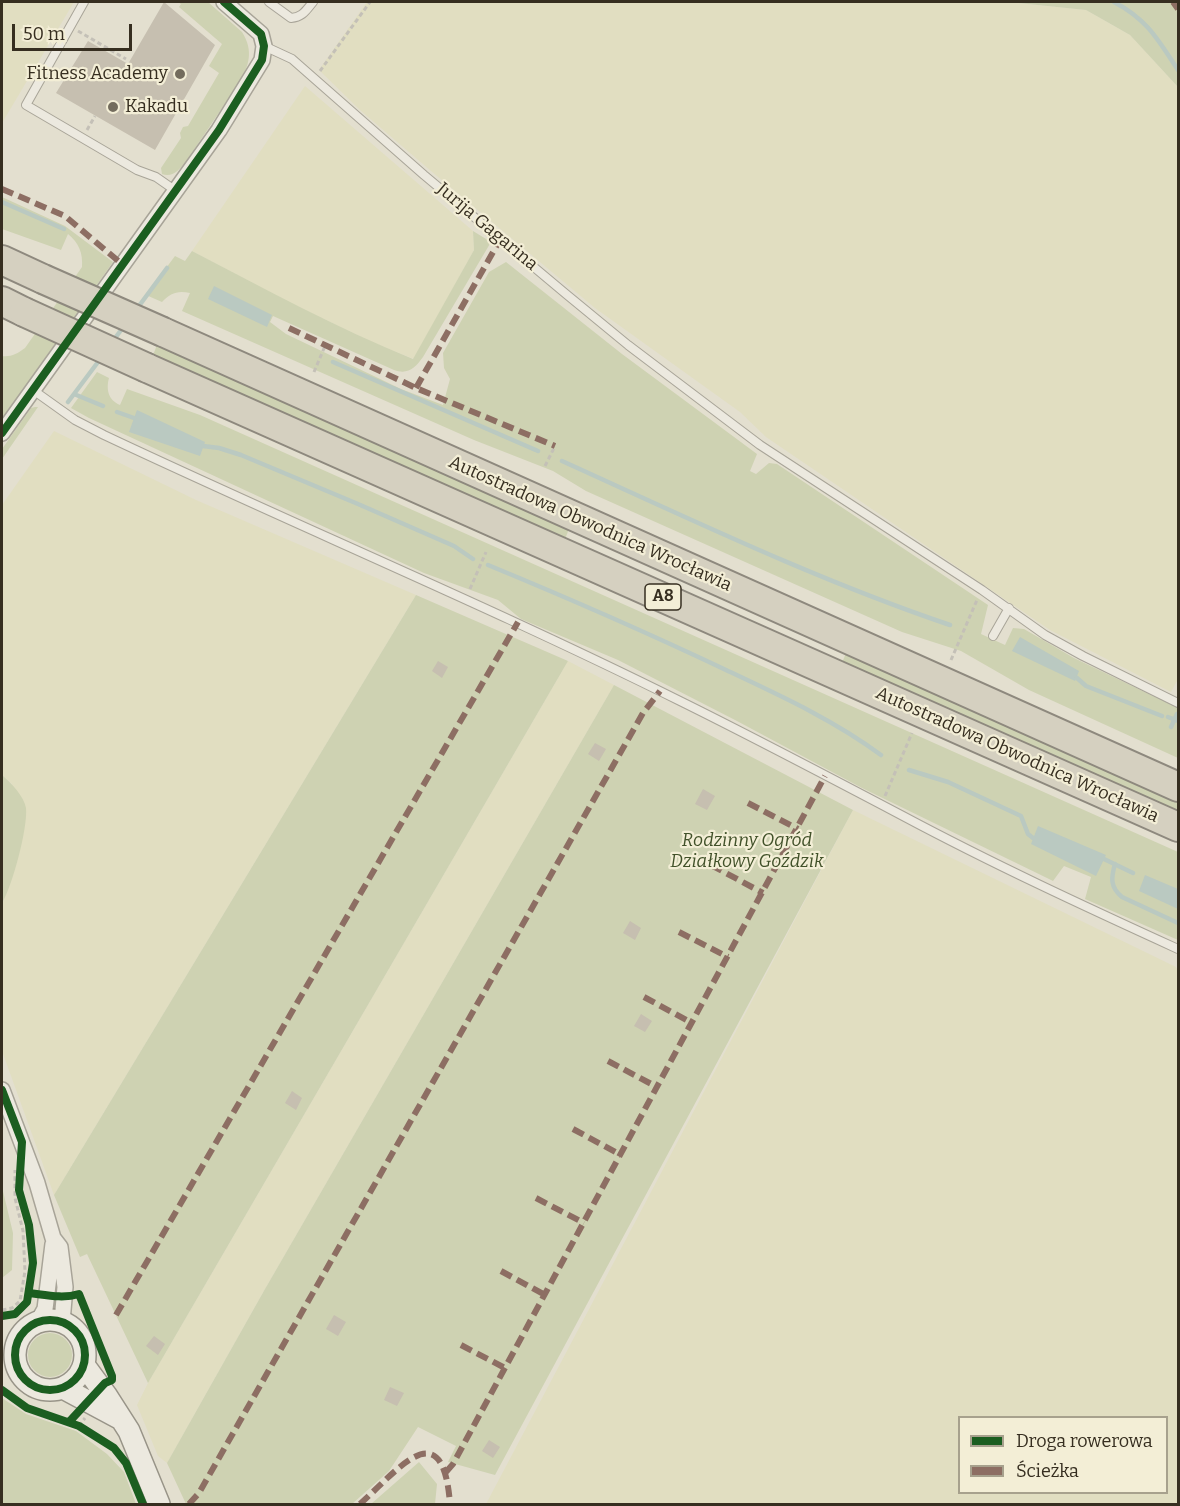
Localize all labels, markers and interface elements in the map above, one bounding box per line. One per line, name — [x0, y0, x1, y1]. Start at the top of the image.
scale bar — [15, 12, 135, 50]
text: 50 m — [23, 23, 65, 45]
place label: Fitness Academy — [26, 63, 168, 85]
marker: Fitness Academy — [173, 67, 187, 81]
place label: Kakadu — [125, 96, 188, 118]
marker: Kakadu — [106, 100, 120, 114]
street label: Jurija Gagarina — [432, 178, 542, 276]
street label: Autostradowa Obwodnica Wrocławia — [445, 452, 735, 596]
road number: A8 — [645, 584, 681, 610]
street label: Autostradowa Obwodnica Wrocławia — [872, 683, 1162, 827]
park label: Rodzinny Ogród Działkowy Goździk — [670, 830, 824, 872]
legend — [958, 1416, 1168, 1494]
text: Droga rowerowa — [1016, 1430, 1153, 1452]
text: Ścieżka — [1016, 1460, 1079, 1482]

